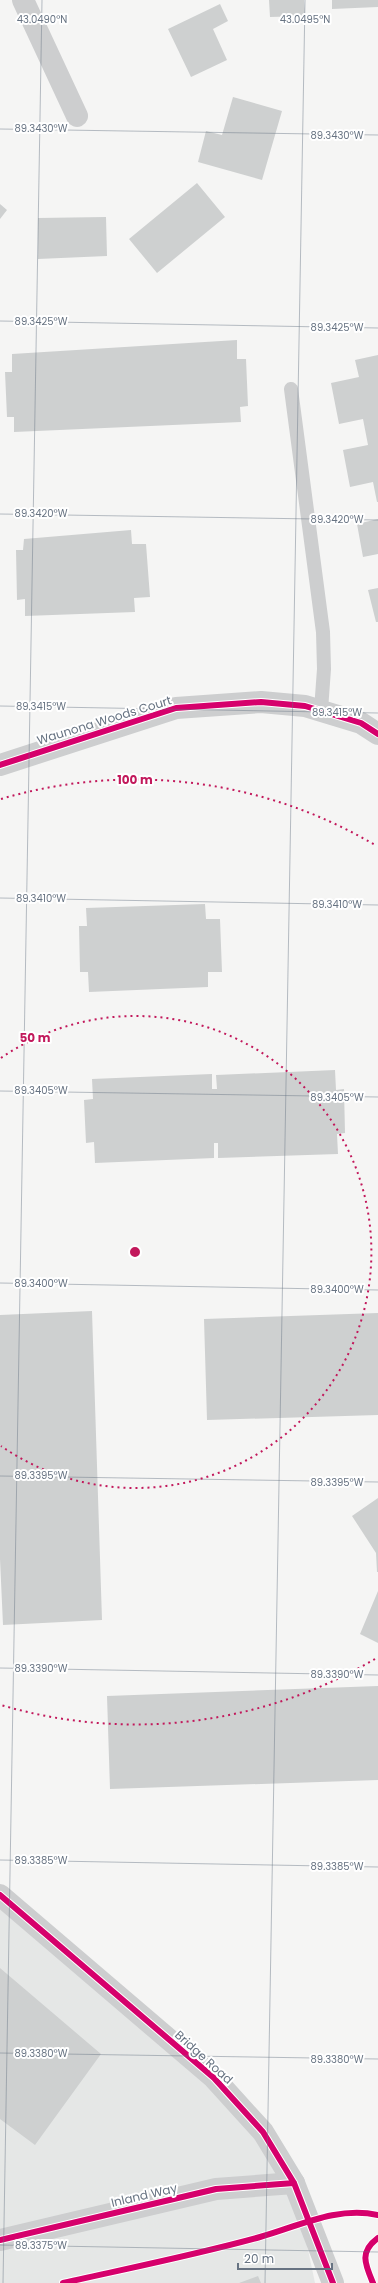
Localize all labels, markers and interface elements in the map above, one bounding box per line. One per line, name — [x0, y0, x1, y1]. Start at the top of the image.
text: 43.0490°N — [17, 12, 67, 27]
text: 43.0495°N — [280, 12, 330, 27]
text: 89.3430°W — [15, 121, 68, 136]
text: 89.3430°W — [311, 128, 364, 143]
text: 89.3425°W — [15, 314, 68, 329]
text: 89.3425°W — [311, 320, 364, 335]
text: 89.3420°W — [15, 506, 68, 521]
text: 89.3420°W — [311, 512, 364, 527]
street label: Waunona Woods Court — [35, 691, 173, 749]
text: 89.3415°W — [16, 699, 66, 714]
text: 89.3415°W — [312, 705, 362, 720]
text: 100 m — [117, 771, 153, 788]
text: 89.3410°W — [16, 891, 66, 906]
text: 89.3410°W — [312, 897, 362, 912]
text: 50 m — [20, 1029, 51, 1046]
text: 89.3405°W — [14, 1083, 68, 1098]
text: 89.3405°W — [310, 1090, 364, 1105]
centre of rings — [128, 1245, 142, 1259]
text: 89.3400°W — [14, 1276, 68, 1291]
text: 89.3400°W — [310, 1282, 364, 1297]
text: 89.3395°W — [15, 1468, 68, 1483]
text: 89.3395°W — [311, 1475, 364, 1490]
text: 89.3390°W — [15, 1661, 68, 1676]
text: 89.3390°W — [311, 1667, 364, 1682]
text: 89.3385°W — [15, 1853, 68, 1868]
text: 89.3385°W — [311, 1859, 364, 1874]
street label: Bridge Road — [171, 2026, 237, 2088]
text: 89.3380°W — [15, 2046, 68, 2061]
text: 89.3380°W — [311, 2052, 364, 2067]
street label: Inland Way — [109, 2179, 179, 2211]
text: 89.3375°W — [15, 2238, 67, 2253]
scale bar — [238, 2245, 332, 2271]
text: 20 m — [244, 2250, 274, 2267]

